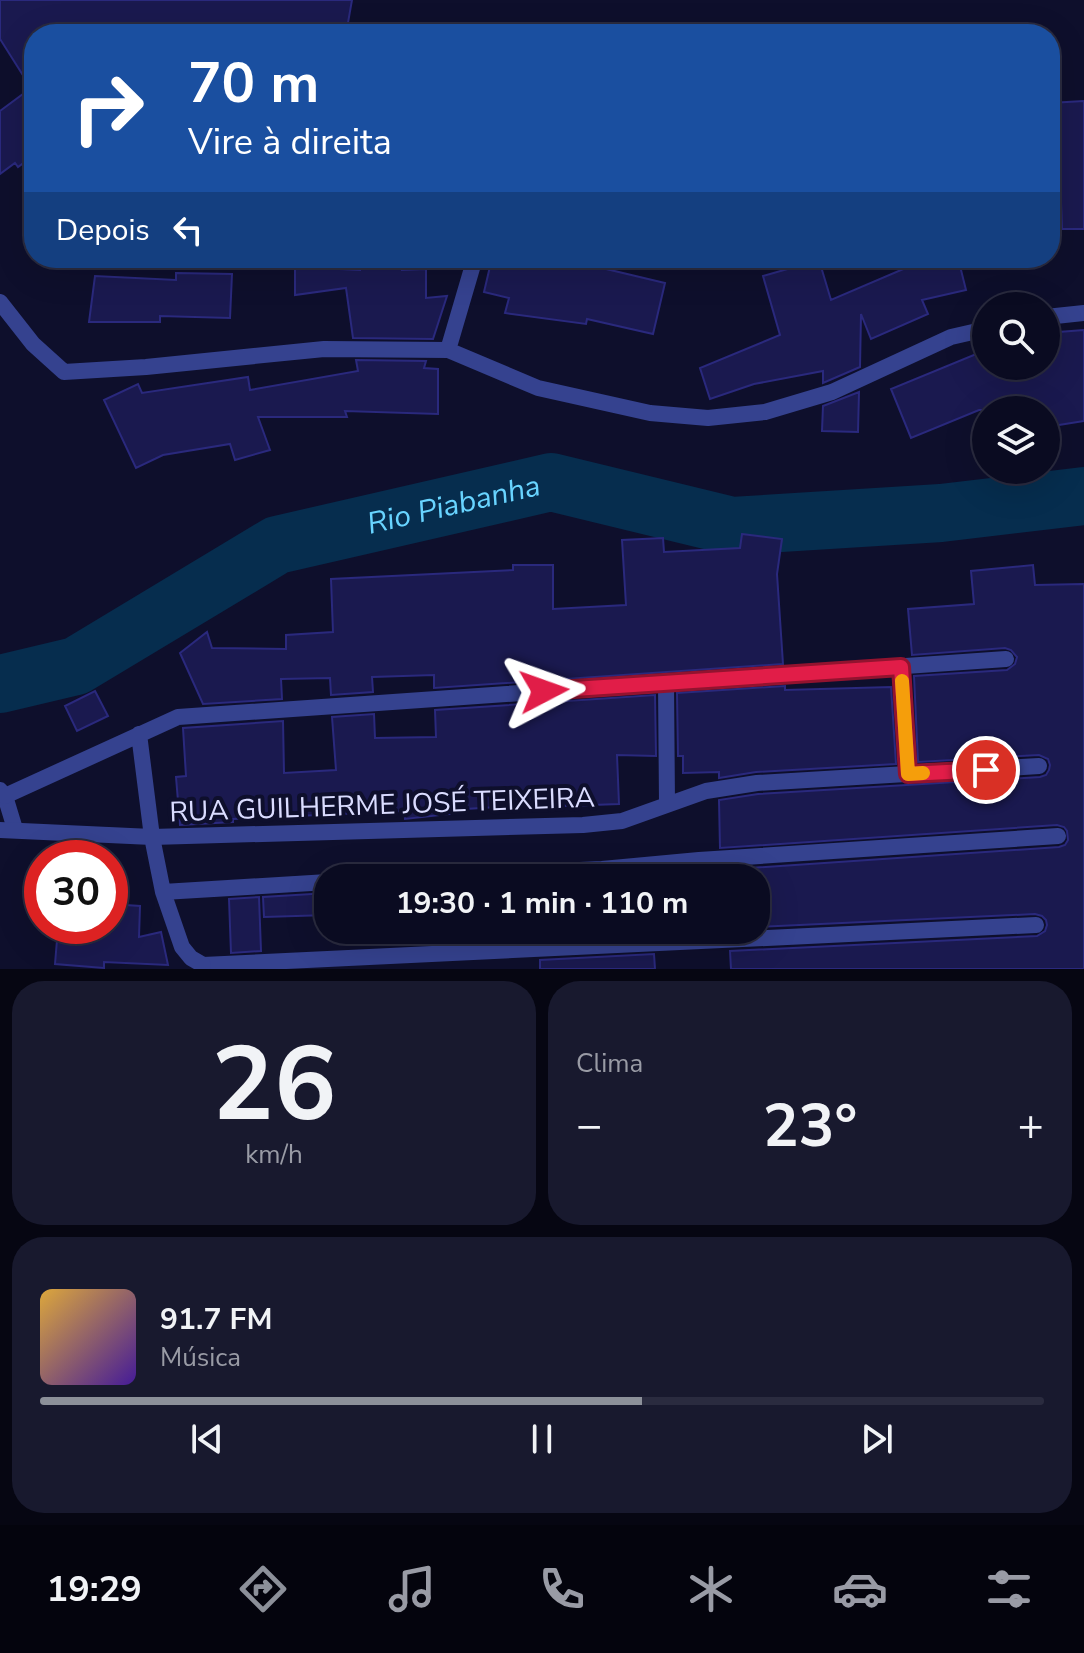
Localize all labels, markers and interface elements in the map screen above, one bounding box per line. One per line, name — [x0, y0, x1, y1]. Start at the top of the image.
text: 70 m — [188, 45, 319, 122]
icon: right — [56, 56, 160, 160]
text: Vire à direita — [188, 118, 392, 167]
icon: left — [166, 208, 210, 252]
text: Depois — [56, 210, 150, 251]
map controls — [972, 292, 1060, 484]
button: search — [972, 292, 1060, 380]
button: layers — [972, 396, 1060, 484]
water label: Rio Piabanha — [363, 465, 545, 545]
position arrow — [502, 649, 586, 733]
pin — [952, 736, 1020, 804]
icon: arrive — [964, 748, 1008, 792]
street label: RUA GUILHERME JOSÉ TEIXEIRA — [169, 779, 595, 831]
speed limit sign: 30 — [24, 840, 128, 944]
text: 19:30 · 1 min · 110 m — [396, 883, 688, 924]
text: 26 — [212, 1014, 336, 1156]
text: Clima — [576, 1046, 643, 1081]
text: 23° — [763, 1085, 857, 1167]
text: − — [576, 1096, 602, 1156]
text: + — [1018, 1096, 1044, 1156]
text: km/h — [245, 1137, 303, 1172]
text: 91.7 FM — [160, 1299, 272, 1340]
text: Música — [160, 1340, 241, 1375]
icon: previous — [185, 1417, 229, 1461]
icon: pause — [520, 1417, 564, 1461]
icon: next — [855, 1417, 899, 1461]
icon: directions — [235, 1561, 291, 1617]
icon: music — [384, 1561, 440, 1617]
icon: phone — [534, 1561, 590, 1617]
icon: climate — [683, 1561, 739, 1617]
icon: car — [832, 1561, 888, 1617]
icon: filters — [981, 1561, 1037, 1617]
text: 19:29 — [47, 1565, 142, 1614]

